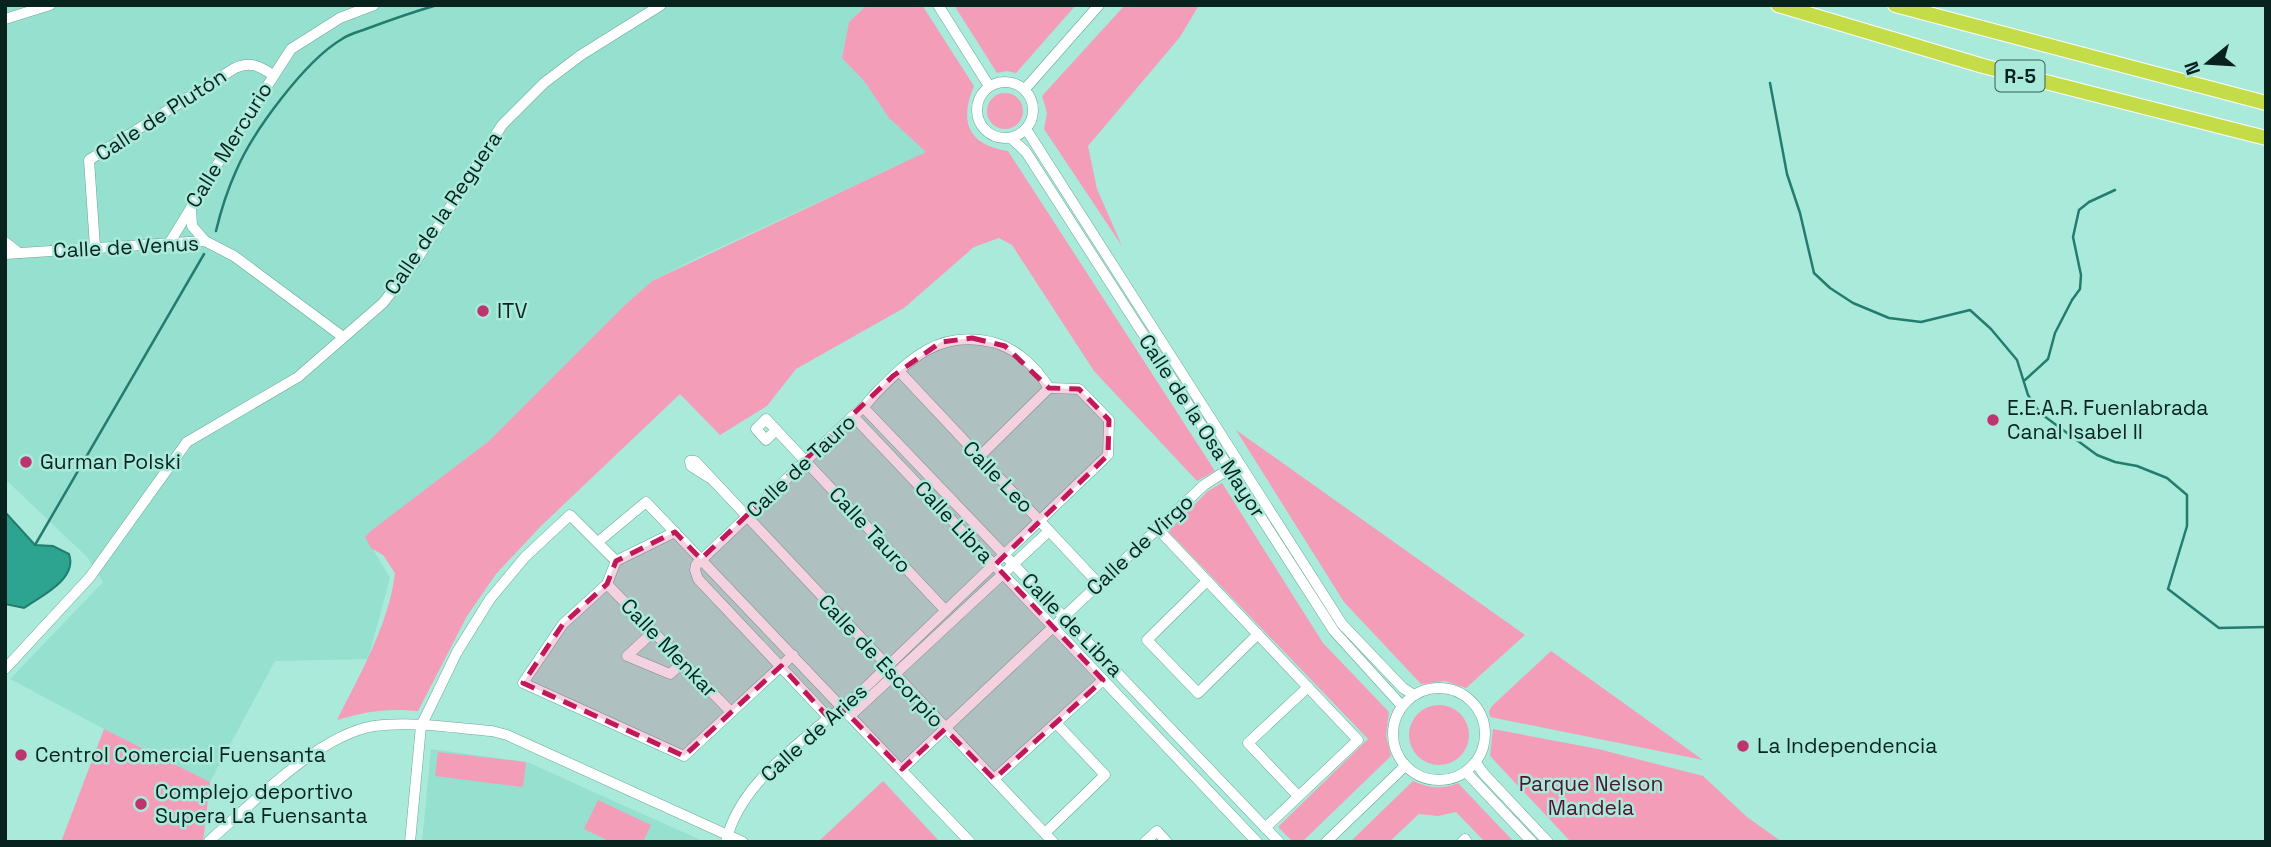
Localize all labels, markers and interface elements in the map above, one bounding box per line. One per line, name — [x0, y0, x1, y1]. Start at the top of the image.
north arrow — [2173, 28, 2243, 98]
text: N — [2178, 58, 2206, 78]
road number: R-5 — [1996, 60, 2044, 92]
street label: Calle de Plutón — [90, 62, 231, 167]
street label: Calle Mercurio — [179, 77, 278, 213]
street label: Calle de la Reguera — [378, 126, 507, 300]
street label: Calle de Venus — [52, 229, 200, 264]
place label: ITV — [497, 297, 527, 324]
marker: ITV — [475, 303, 491, 319]
street label: Calle de la Osa Mayor — [1133, 329, 1272, 523]
place label: E.E.A.R. Fuenlabrada Canal Isabel II — [2007, 394, 2208, 445]
street label: Calle de Tauro — [740, 408, 861, 523]
marker: E.E.A.R. Fuenlabrada Canal Isabel II — [1985, 412, 2001, 428]
street label: Calle Leo — [957, 435, 1039, 519]
place label: Gurman Polski — [40, 448, 181, 475]
marker: Gurman Polski — [18, 454, 34, 470]
street label: Calle Libra — [909, 475, 1000, 569]
street label: Calle Tauro — [823, 481, 917, 579]
street label: Calle de Virgo — [1080, 488, 1199, 601]
street label: Calle de Libra — [1016, 567, 1129, 683]
street label: Calle de Escorpio — [812, 588, 950, 733]
street label: Calle Menkar — [615, 592, 724, 703]
street label: Calle de Aries — [755, 678, 873, 788]
place label: La Independencia — [1757, 732, 1937, 759]
marker: La Independencia — [1735, 738, 1751, 754]
place label: Centrol Comercial Fuensanta — [35, 741, 326, 768]
marker: Centrol Comercial Fuensanta — [13, 747, 29, 763]
park label: Parque Nelson Mandela — [1519, 770, 1663, 821]
place label: Complejo deportivo Supera La Fuensanta — [155, 778, 367, 829]
marker: Complejo deportivo Supera La Fuensanta — [133, 796, 149, 812]

